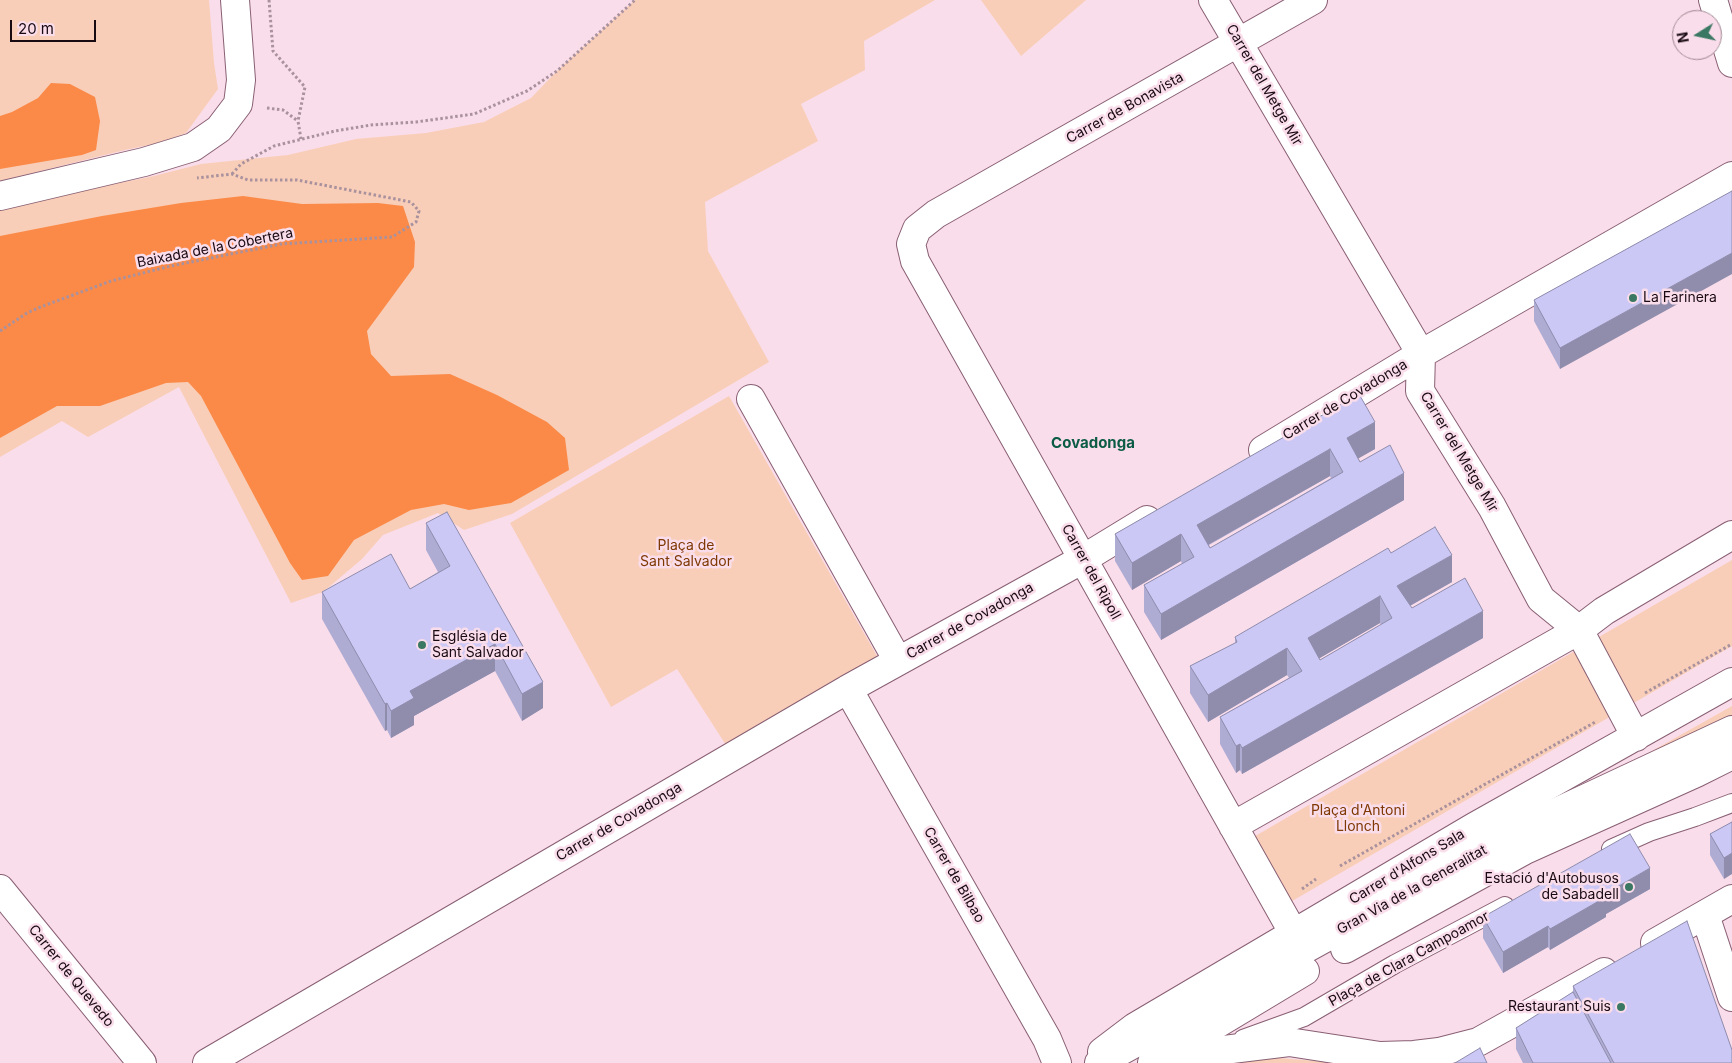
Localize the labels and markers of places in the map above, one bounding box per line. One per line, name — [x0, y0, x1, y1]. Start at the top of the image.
place label: La Farinera — [1643, 290, 1717, 306]
marker: La Farinera — [1627, 292, 1639, 304]
place label: Església de Sant Salvador — [432, 629, 524, 662]
marker: Església de Sant Salvador — [416, 639, 428, 651]
place label: Estació d'Autobusos de Sabadell — [1485, 871, 1619, 904]
marker: Estació d'Autobusos de Sabadell — [1623, 881, 1635, 893]
place label: Restaurant Suis — [1508, 999, 1611, 1015]
marker: Restaurant Suis — [1615, 1001, 1627, 1013]

